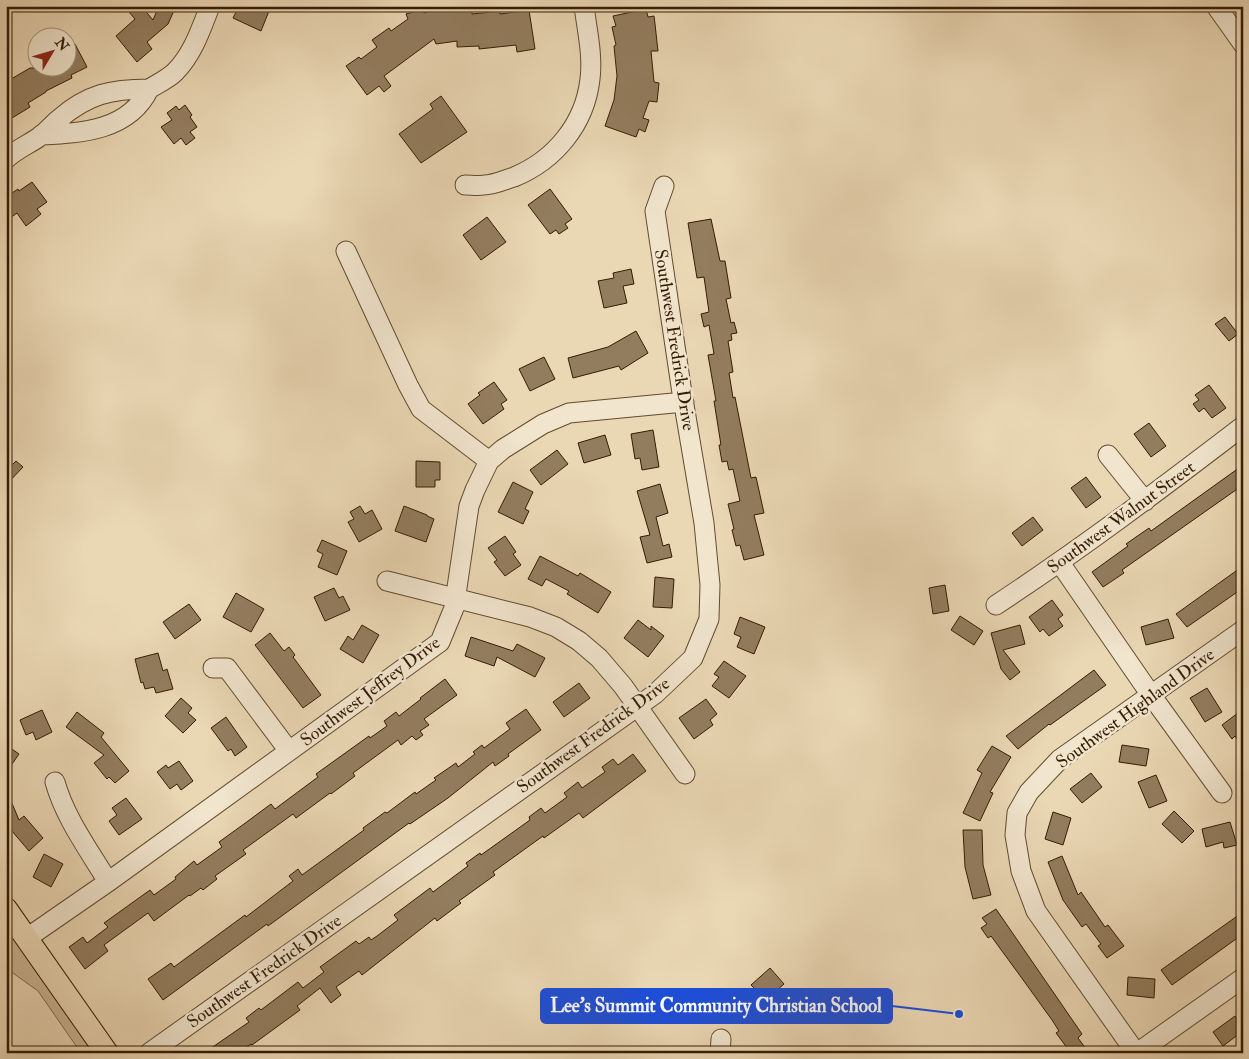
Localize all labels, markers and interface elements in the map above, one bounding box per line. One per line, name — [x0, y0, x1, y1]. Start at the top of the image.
north arrow — [28, 28, 78, 78]
text: N — [51, 33, 73, 55]
street label: Southwest Fredrick Drive — [649, 248, 700, 433]
street label: Southwest Walnut Street — [1043, 456, 1200, 579]
street label: Southwest Jeffrey Drive — [296, 631, 445, 751]
street label: Southwest Highland Drive — [1052, 643, 1219, 774]
street label: Southwest Fredrick Drive — [512, 672, 675, 799]
street label: Southwest Fredrick Drive — [183, 909, 346, 1033]
callout: Lee's Summit Community Christian School — [541, 989, 892, 1023]
text: Lee's Summit Community Christian School — [550, 994, 882, 1019]

